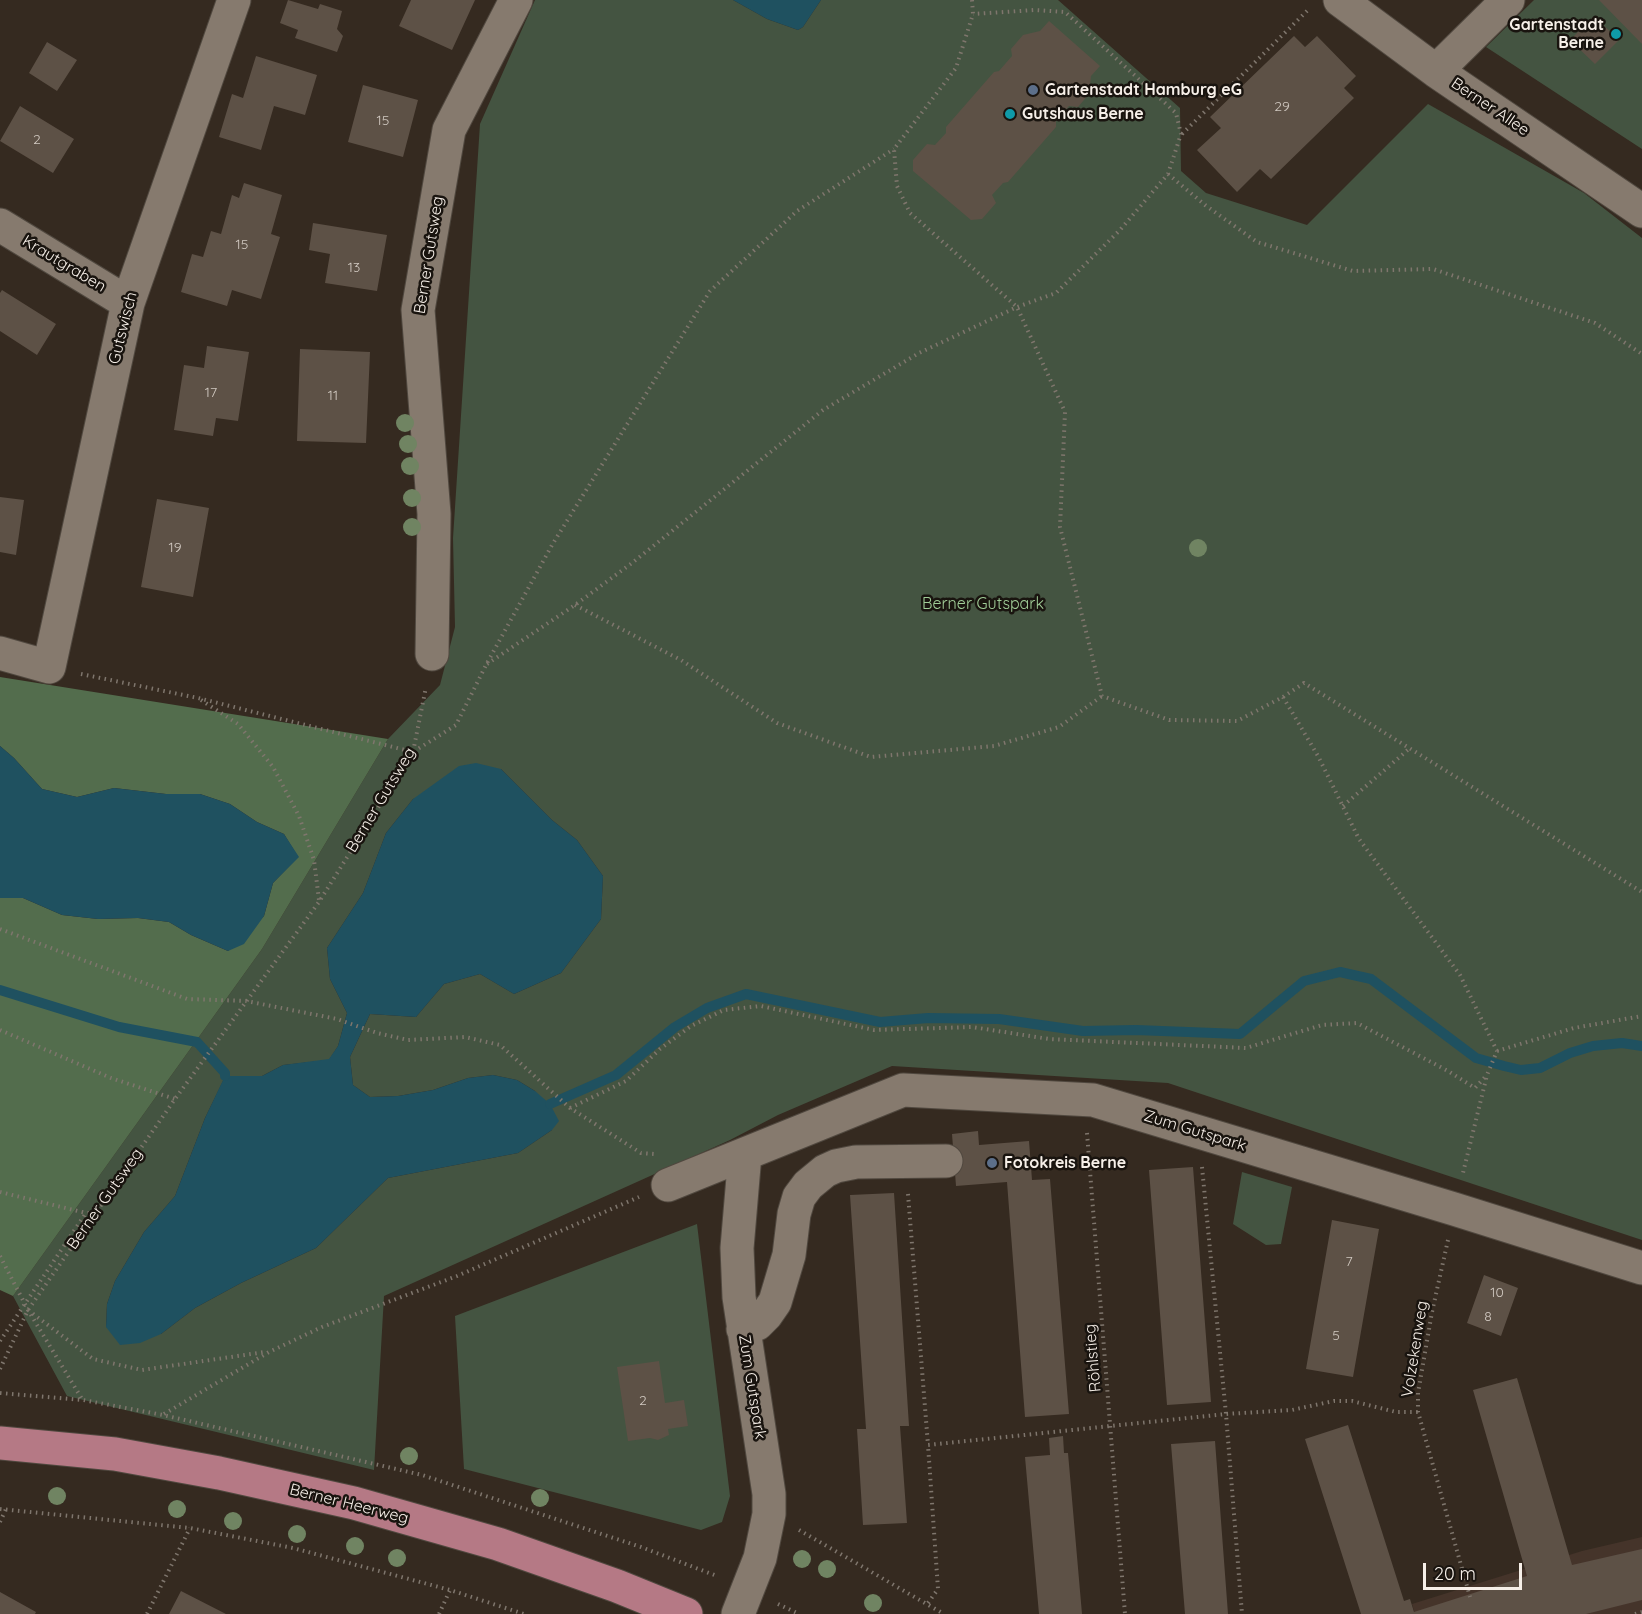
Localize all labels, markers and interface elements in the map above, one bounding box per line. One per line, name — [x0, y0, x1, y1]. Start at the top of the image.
place label: Gartenstadt Berne — [1509, 15, 1604, 53]
marker: Gartenstadt Berne — [1609, 27, 1623, 41]
street label: Berner Allee — [1447, 74, 1533, 140]
place label: Gartenstadt Hamburg eG — [1045, 80, 1242, 100]
marker: Gartenstadt Hamburg eG — [1026, 83, 1040, 97]
house number: 29 — [1274, 99, 1290, 115]
place label: Gutshaus Berne — [1022, 104, 1144, 124]
marker: Gutshaus Berne — [1003, 107, 1017, 121]
house number: 15 — [377, 113, 389, 129]
house number: 2 — [33, 132, 41, 148]
street label: Berner Gutsweg — [410, 195, 448, 315]
street label: Krautgraben — [19, 231, 109, 297]
house number: 15 — [236, 237, 248, 253]
house number: 13 — [348, 260, 360, 276]
street label: Gutswisch — [105, 290, 141, 366]
house number: 17 — [205, 385, 217, 401]
house number: 11 — [328, 388, 338, 404]
house number: 19 — [169, 540, 181, 556]
park label: Berner Gutspark — [922, 594, 1044, 614]
street label: Berner Gutsweg — [342, 744, 420, 856]
street label: Zum Gutspark — [1142, 1106, 1248, 1156]
street label: Berner Gutsweg — [63, 1145, 147, 1253]
place label: Fotokreis Berne — [1004, 1153, 1126, 1173]
marker: Fotokreis Berne — [985, 1156, 999, 1170]
house number: 7 — [1345, 1254, 1353, 1270]
house number: 10 — [1490, 1285, 1504, 1301]
street label: Volzekenweg — [1398, 1299, 1432, 1399]
house number: 8 — [1484, 1309, 1492, 1325]
street label: Röhlstieg — [1080, 1323, 1106, 1393]
house number: 5 — [1332, 1328, 1340, 1344]
street label: Zum Gutspark — [734, 1333, 770, 1441]
house number: 2 — [639, 1393, 647, 1409]
street label: Berner Heerweg — [288, 1480, 410, 1528]
scale bar — [1426, 1551, 1525, 1589]
text: 20 m — [1434, 1562, 1476, 1585]

